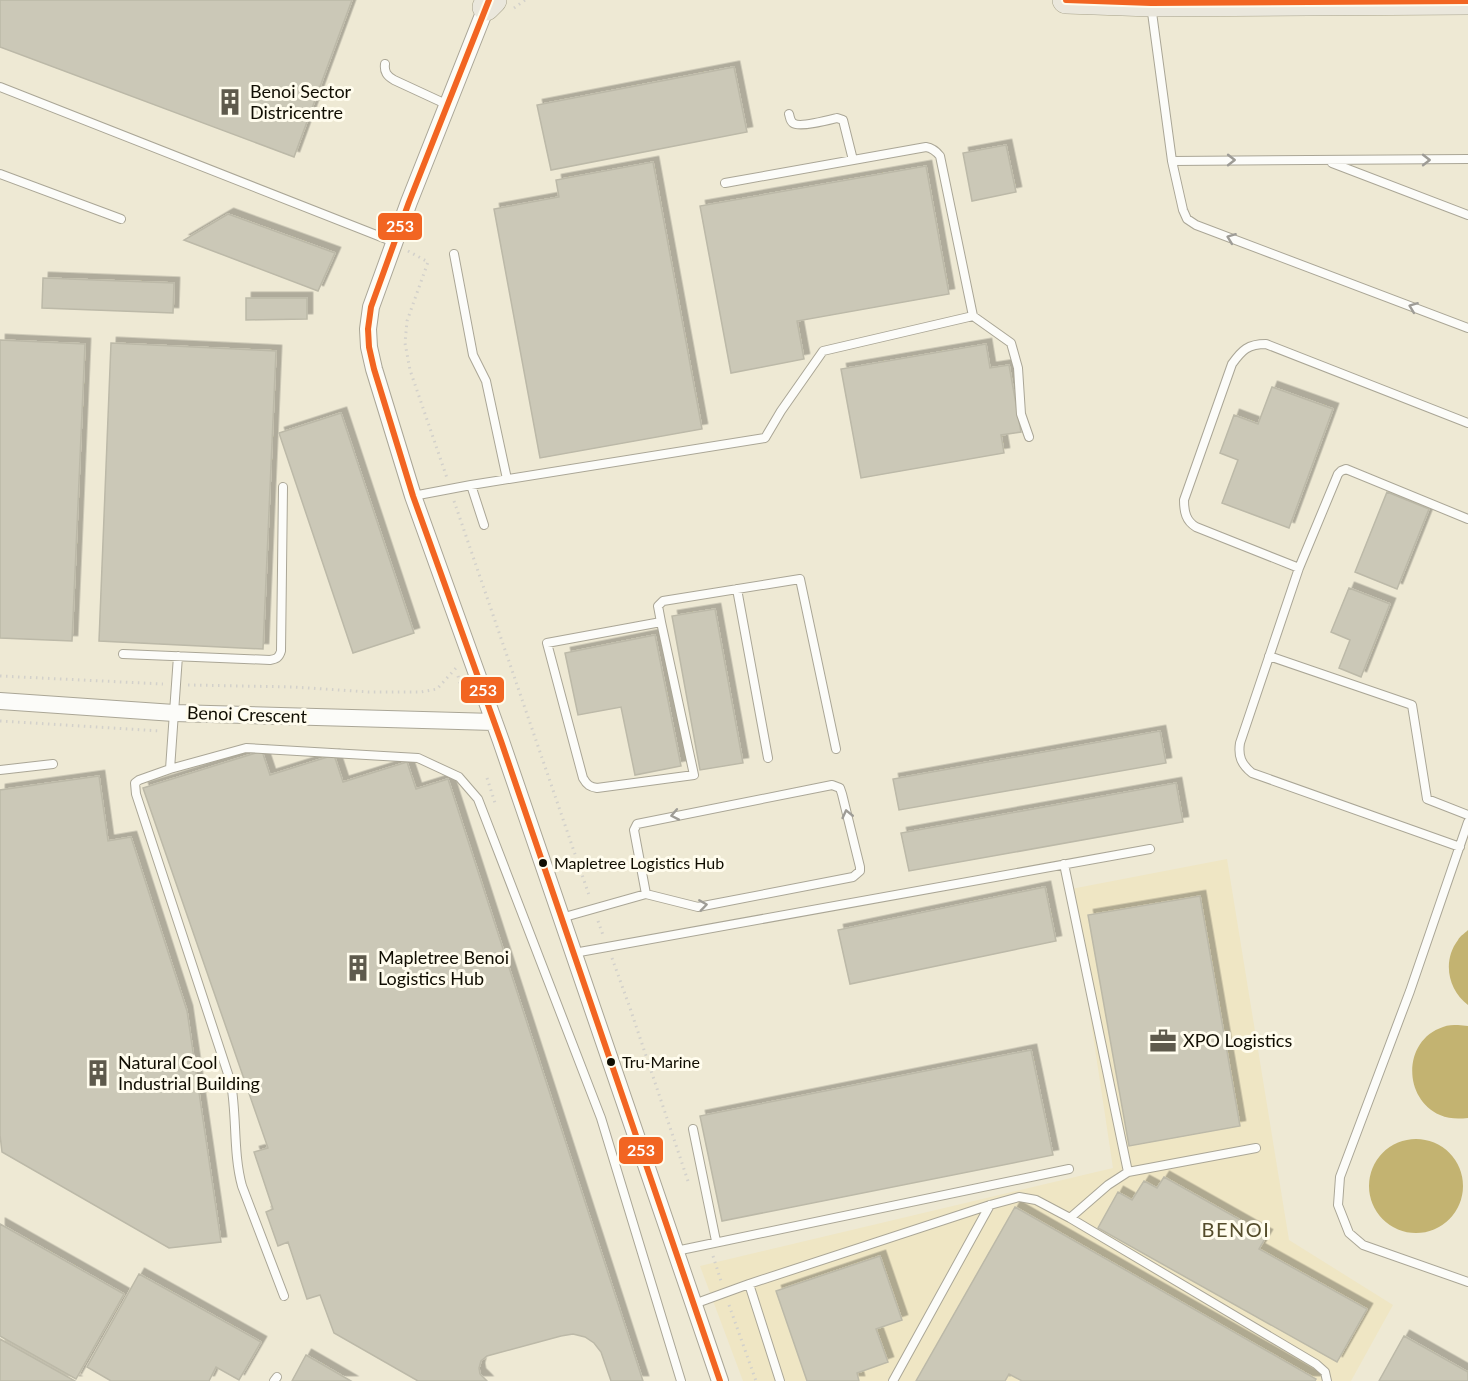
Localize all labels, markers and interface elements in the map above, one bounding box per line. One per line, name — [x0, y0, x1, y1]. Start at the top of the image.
place label: Benoi Sector Districentre — [250, 80, 352, 123]
building icon: Benoi Sector Districentre — [215, 87, 245, 117]
one-way arrow — [1226, 154, 1235, 166]
one-way arrow — [1421, 154, 1430, 166]
line badge: 253 — [377, 212, 423, 241]
text: 253 — [386, 216, 414, 235]
one-way arrow — [1226, 233, 1237, 246]
one-way arrow — [1408, 302, 1419, 315]
line badge: 253 — [460, 676, 505, 704]
text: 253 — [469, 680, 497, 699]
street label: Benoi Crescent — [187, 701, 308, 727]
one-way arrow — [670, 808, 680, 821]
one-way arrow — [842, 809, 855, 819]
place label: Mapletree Logistics Hub — [554, 853, 724, 872]
marker: Mapletree Logistics Hub — [537, 857, 549, 869]
one-way arrow — [699, 899, 708, 912]
place label: Mapletree Benoi Logistics Hub — [378, 946, 509, 989]
building icon: Mapletree Benoi Logistics Hub — [343, 953, 373, 983]
office icon: XPO Logistics — [1148, 1026, 1178, 1056]
place label: XPO Logistics — [1183, 1029, 1292, 1051]
place label: Natural Cool Industrial Building — [118, 1051, 260, 1094]
place label: Tru-Marine — [622, 1052, 700, 1071]
marker: Tru-Marine — [605, 1056, 617, 1068]
building icon: Natural Cool Industrial Building — [83, 1058, 113, 1088]
line badge: 253 — [618, 1136, 664, 1165]
text: 253 — [627, 1140, 655, 1159]
district label: BENOI — [1202, 1217, 1270, 1241]

